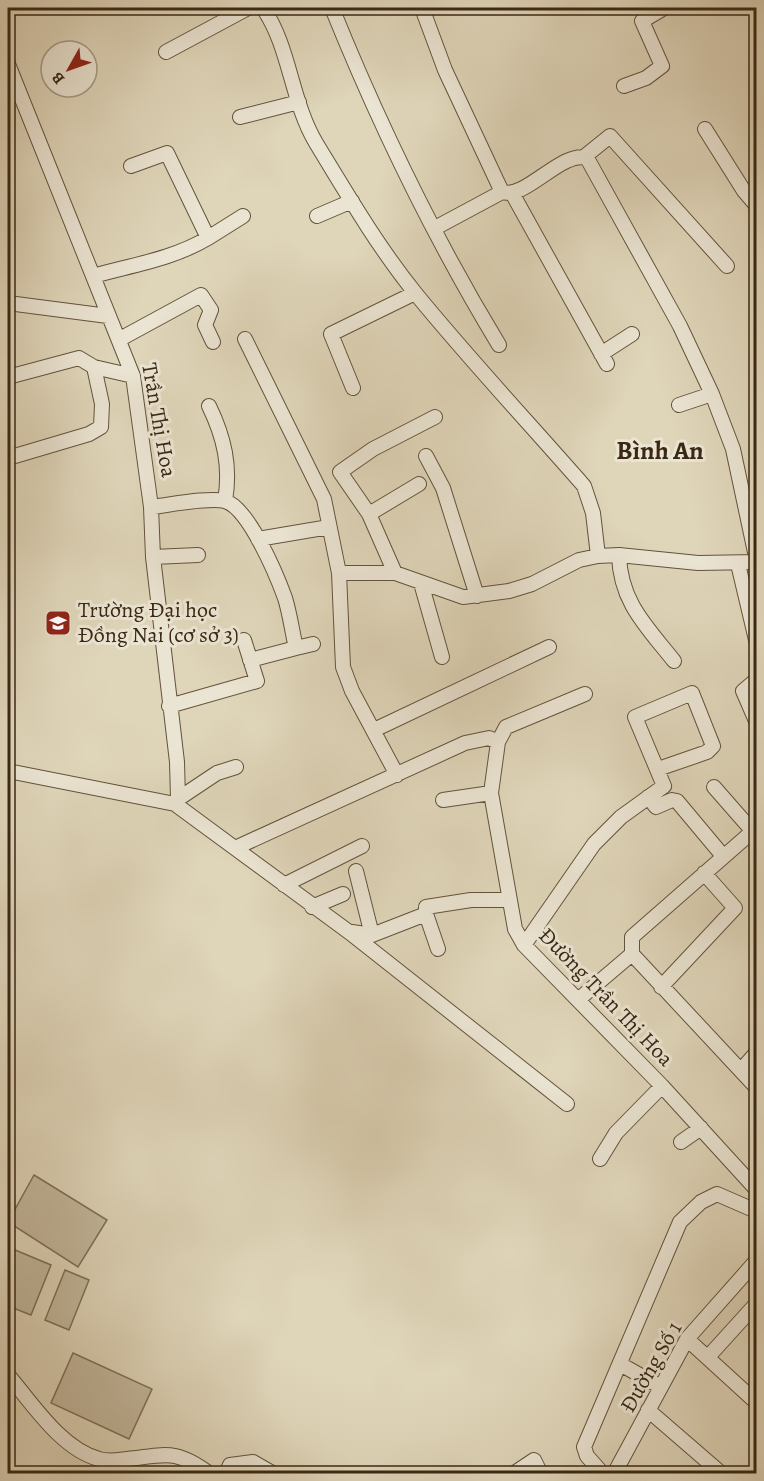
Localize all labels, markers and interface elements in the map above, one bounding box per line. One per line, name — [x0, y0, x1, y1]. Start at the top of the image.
north arrow — [39, 39, 99, 99]
text: B — [47, 67, 70, 89]
street label: Trần Thị Hoa — [134, 360, 184, 480]
district label: Bình An — [616, 433, 704, 468]
place label: Trường Đại học Đồng Nai (cơ sở 3) — [78, 595, 239, 650]
school or university icon: Trường Đại học Đồng Nai (cơ sở 3) — [43, 608, 73, 638]
street label: Đường Trần Thị Hoa — [532, 921, 681, 1074]
street label: Đường Số 1 — [613, 1316, 689, 1418]

